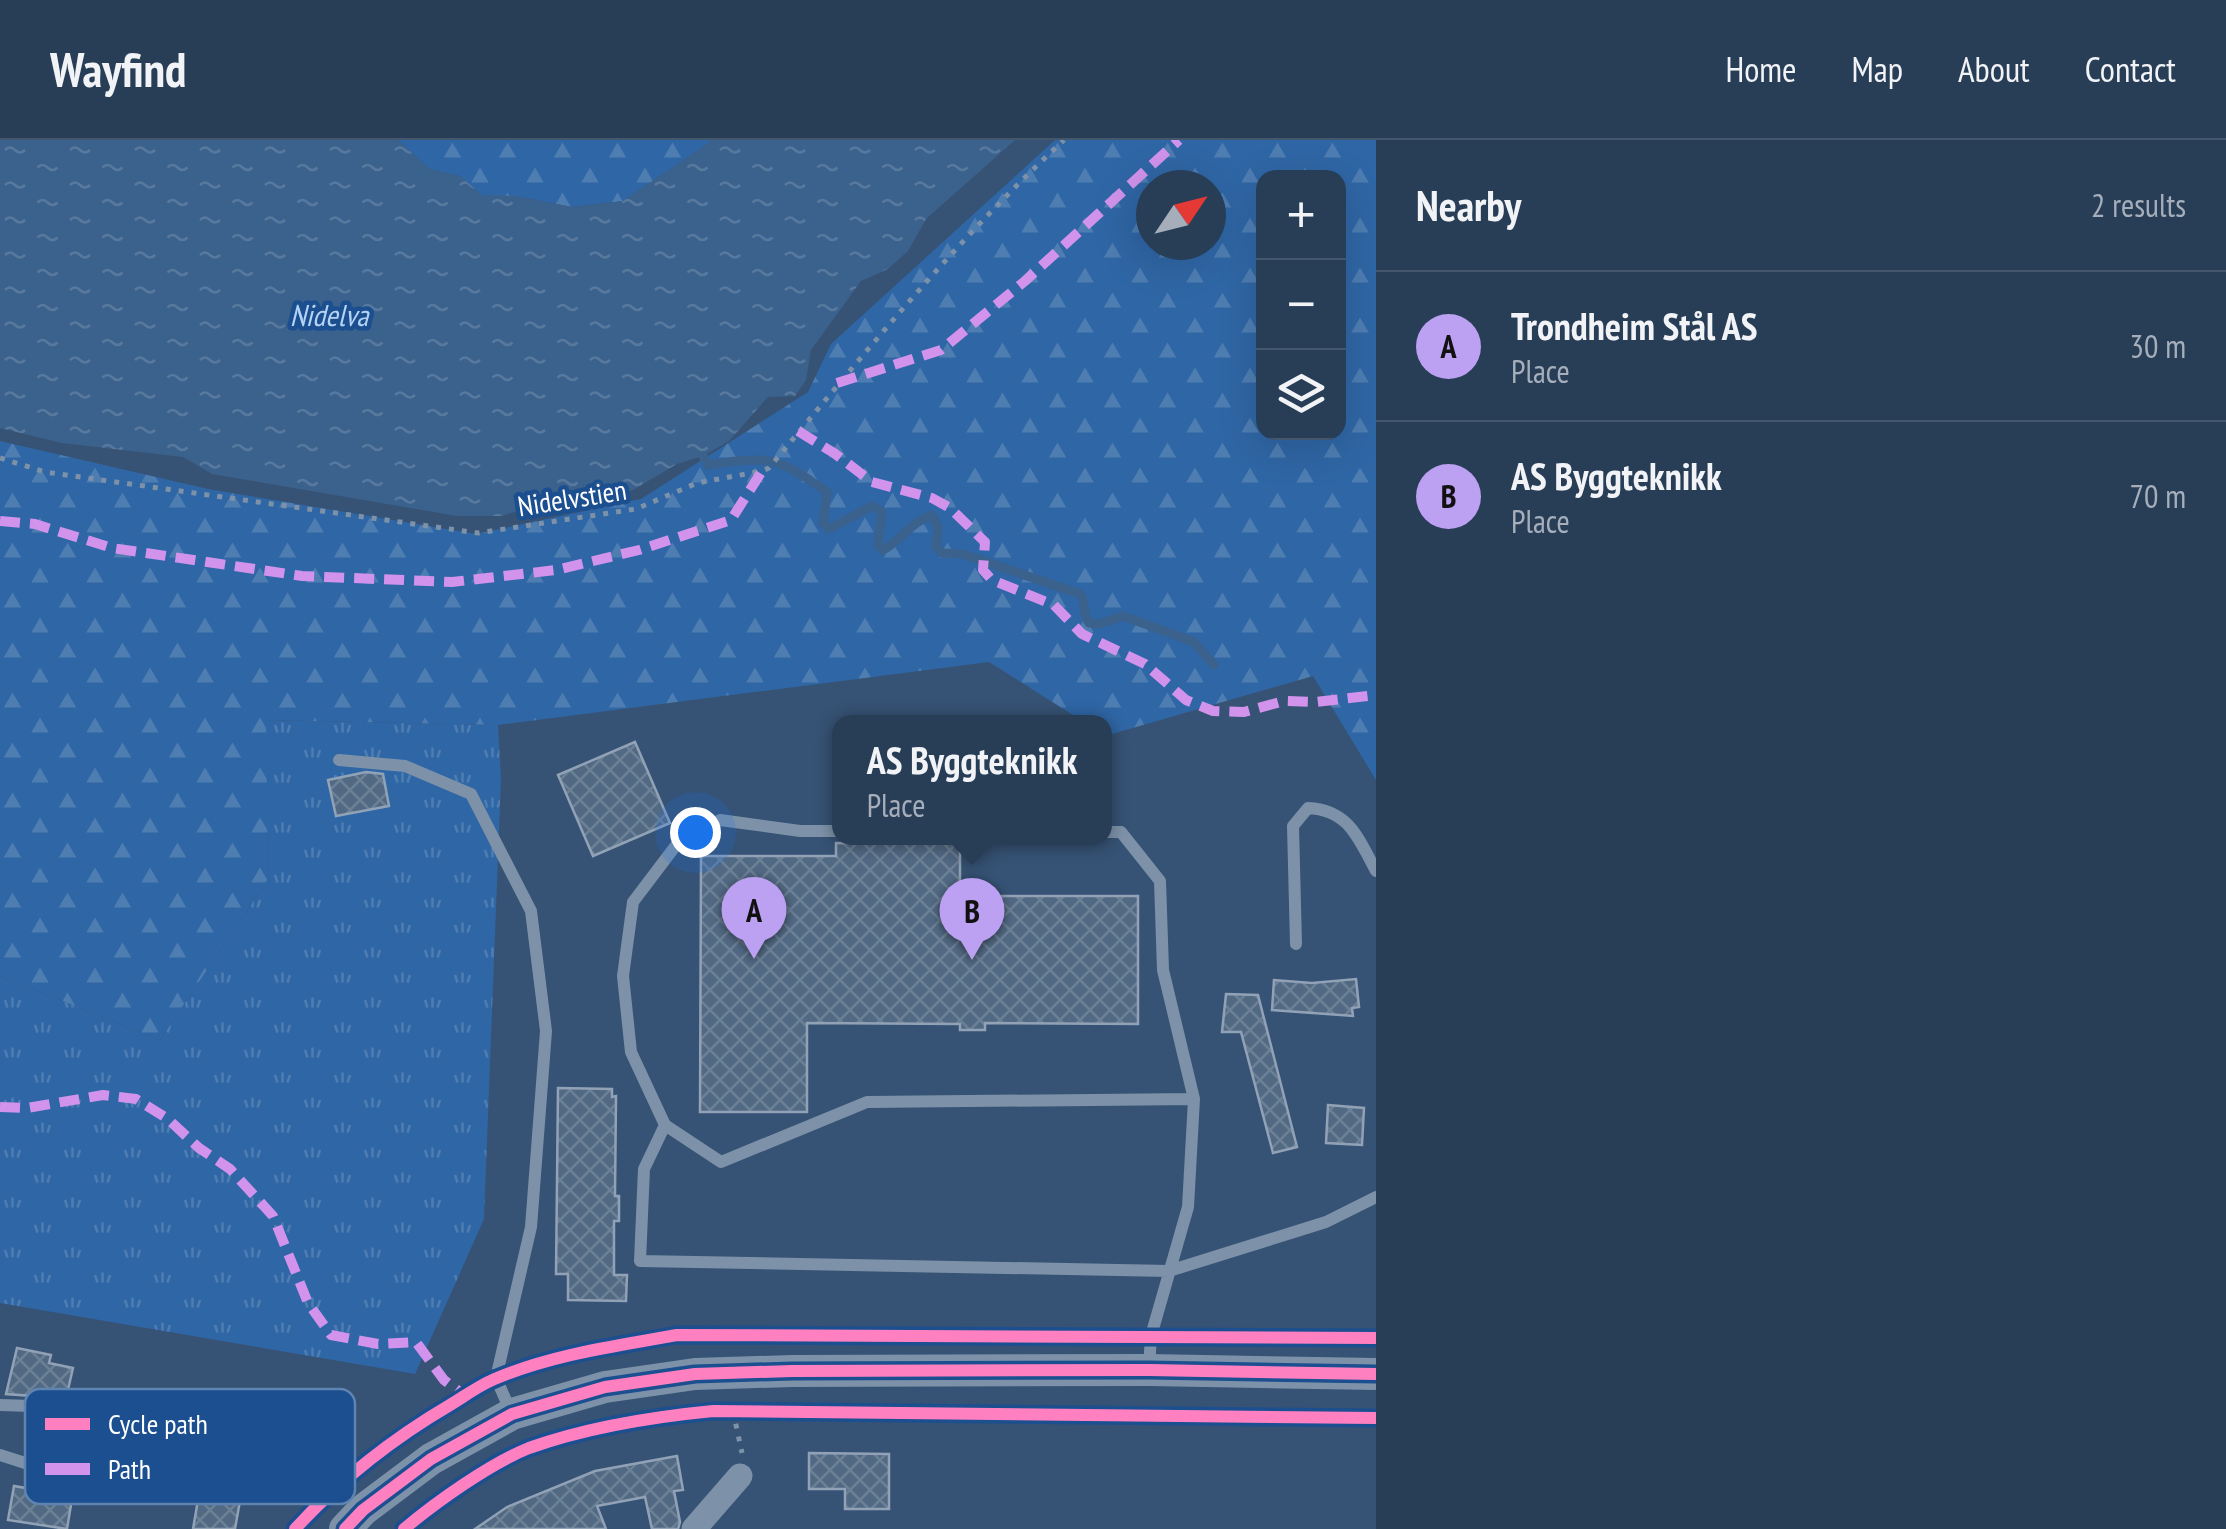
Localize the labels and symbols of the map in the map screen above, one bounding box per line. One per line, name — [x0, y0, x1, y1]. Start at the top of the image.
north arrow — [1136, 170, 1226, 260]
water label: Nidelva — [290, 295, 370, 334]
street label: Nidelvstien — [515, 471, 629, 524]
your location — [670, 807, 721, 858]
pin: A — [722, 876, 786, 959]
pin: B — [940, 878, 1004, 960]
legend — [25, 1389, 355, 1504]
text: Cycle path — [108, 1405, 208, 1442]
text: Path — [108, 1450, 151, 1487]

